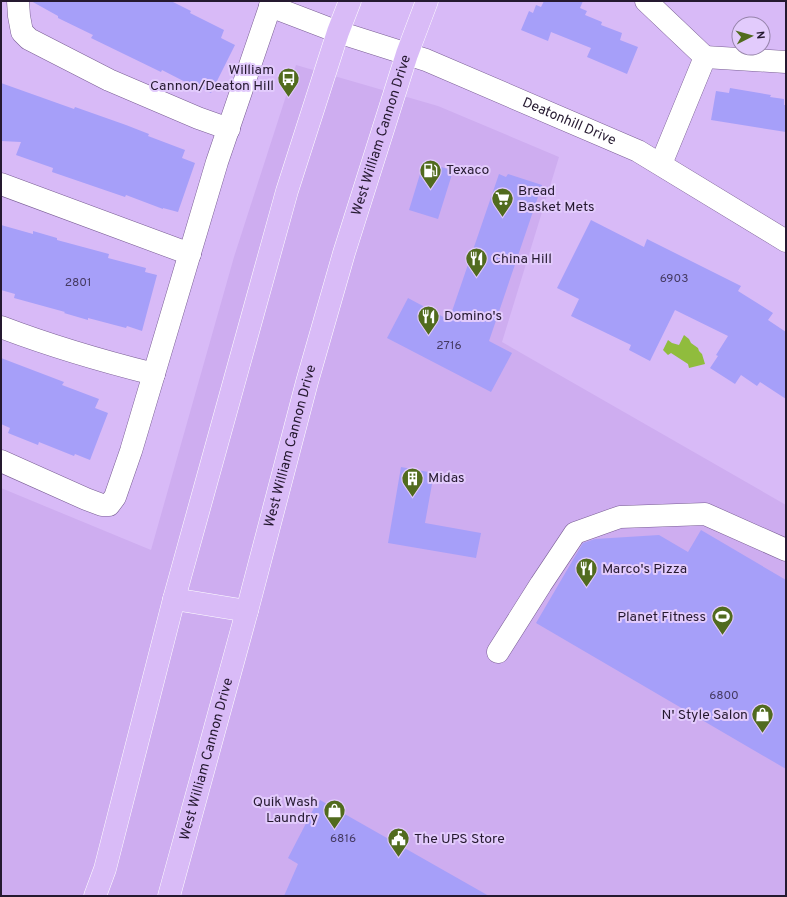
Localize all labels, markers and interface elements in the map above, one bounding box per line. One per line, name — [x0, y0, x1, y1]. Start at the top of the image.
north arrow — [731, 16, 771, 56]
text: N — [753, 30, 767, 40]
street label: West William Cannon Drive — [348, 53, 415, 218]
place label: William Cannon/Deaton Hill — [150, 62, 274, 95]
bus stop icon: William Cannon/Deaton Hill — [276, 65, 302, 98]
street label: Deatonhill Drive — [520, 94, 619, 149]
fuel station icon: Texaco — [418, 157, 444, 190]
place label: Texaco — [446, 162, 490, 179]
place label: Bread Basket Mets — [518, 183, 595, 216]
supermarket icon: Bread Basket Mets — [489, 186, 515, 219]
restaurant icon: China Hill — [464, 246, 490, 279]
place label: China Hill — [492, 251, 552, 268]
house number: 6903 — [660, 271, 688, 287]
house number: 2801 — [65, 275, 91, 291]
restaurant icon: Domino's — [415, 303, 441, 336]
place label: Domino's — [444, 308, 502, 325]
house number: 2716 — [436, 338, 462, 354]
street label: West William Cannon Drive — [261, 363, 320, 529]
building icon: Midas — [399, 465, 425, 498]
place label: Midas — [428, 470, 465, 487]
restaurant icon: Marco's Pizza — [573, 556, 599, 589]
place label: Marco's Pizza — [602, 561, 687, 578]
sports icon: Planet Fitness — [709, 604, 735, 637]
place label: Planet Fitness — [617, 609, 706, 626]
street label: West William Cannon Drive — [176, 676, 237, 842]
house number: 6800 — [709, 688, 739, 704]
shop icon: N' Style Salon — [750, 702, 776, 735]
place label: N' Style Salon — [662, 707, 748, 724]
place label: Quik Wash Laundry — [253, 794, 318, 827]
shop icon: Quik Wash Laundry — [321, 797, 347, 830]
public building icon: The UPS Store — [386, 826, 412, 859]
house number: 6816 — [330, 831, 356, 847]
place label: The UPS Store — [414, 831, 505, 848]

